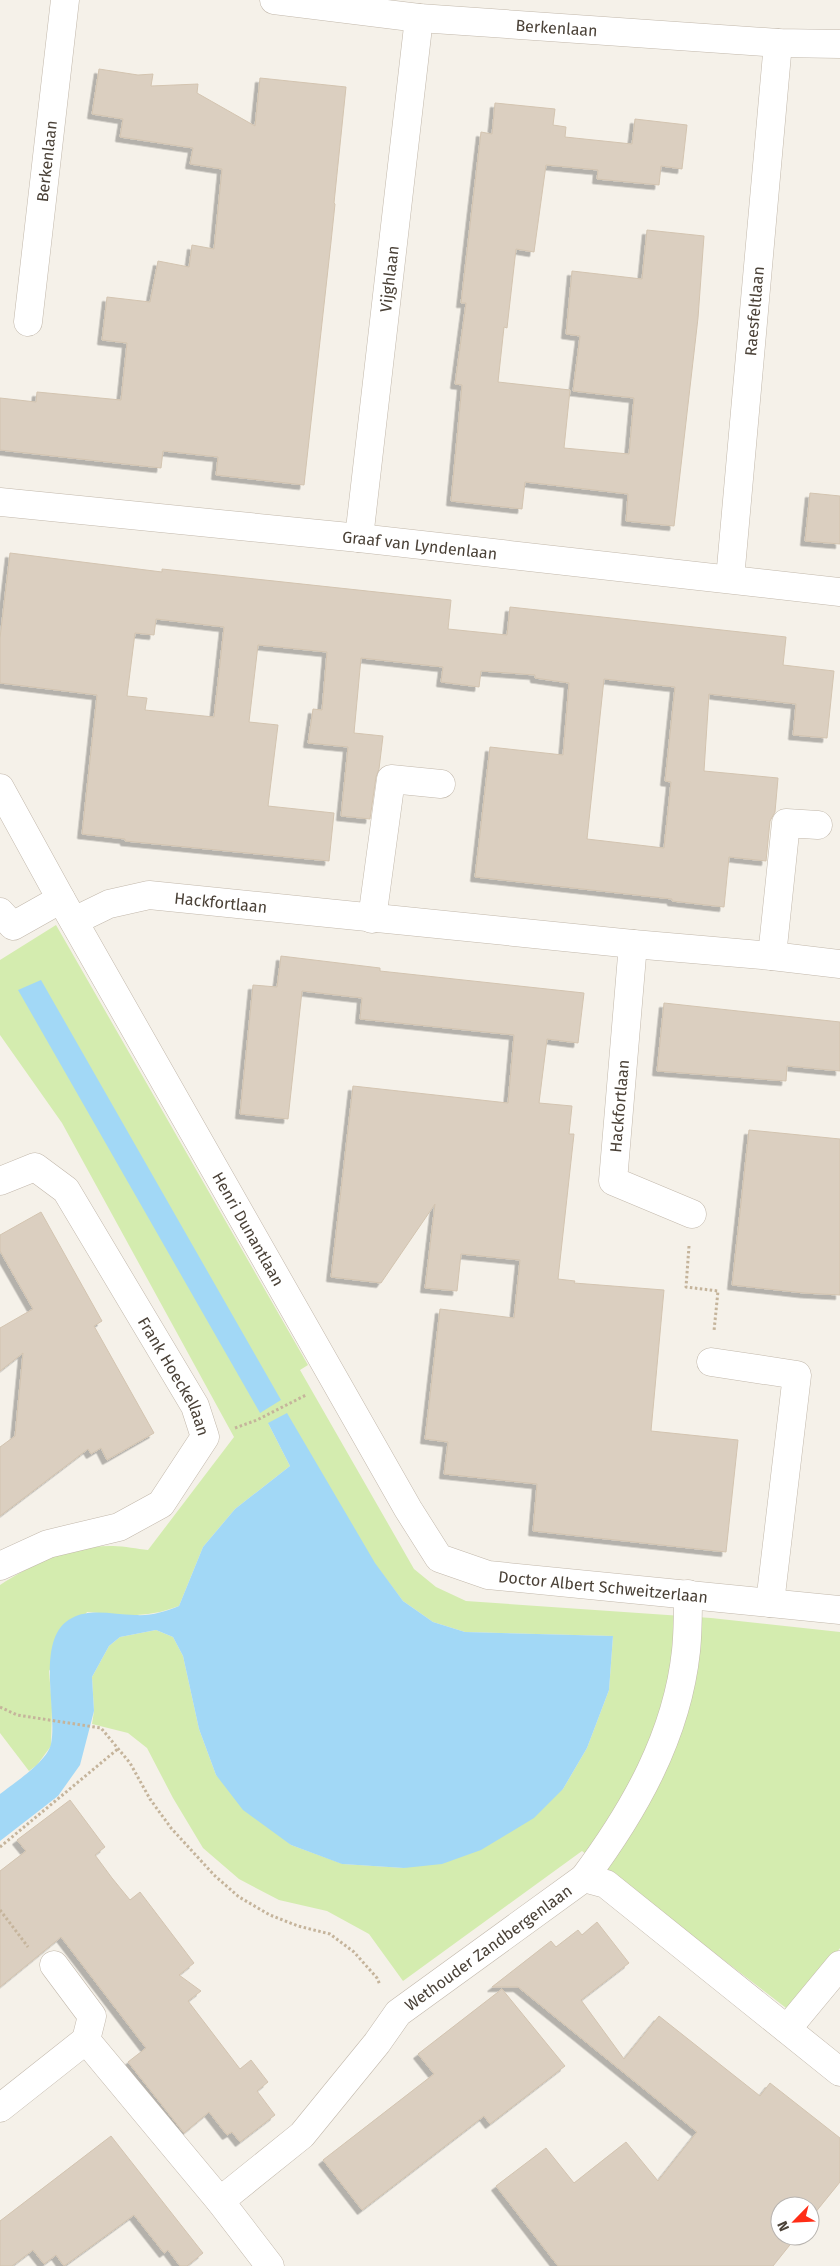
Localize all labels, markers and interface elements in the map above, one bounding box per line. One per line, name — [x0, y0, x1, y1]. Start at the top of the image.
street label: Berkenlaan — [515, 16, 598, 40]
street label: Berkenlaan — [33, 119, 61, 203]
street label: Vijghlaan — [376, 244, 403, 313]
street label: Raesfeltlaan — [741, 265, 768, 357]
street label: Graaf van Lyndenlaan — [341, 527, 498, 563]
street label: Hackfortlaan — [173, 889, 268, 917]
street label: Hackfortlaan — [606, 1059, 633, 1153]
street label: Henri Dunantlaan — [208, 1169, 288, 1289]
street label: Frank Hoeckellaan — [134, 1313, 213, 1438]
street label: Doctor Albert Schweitzerlaan — [497, 1567, 709, 1607]
street label: Wethouder Zandbergenlaan — [401, 1881, 576, 2015]
north arrow — [770, 2196, 820, 2246]
text: N — [774, 2218, 793, 2234]

